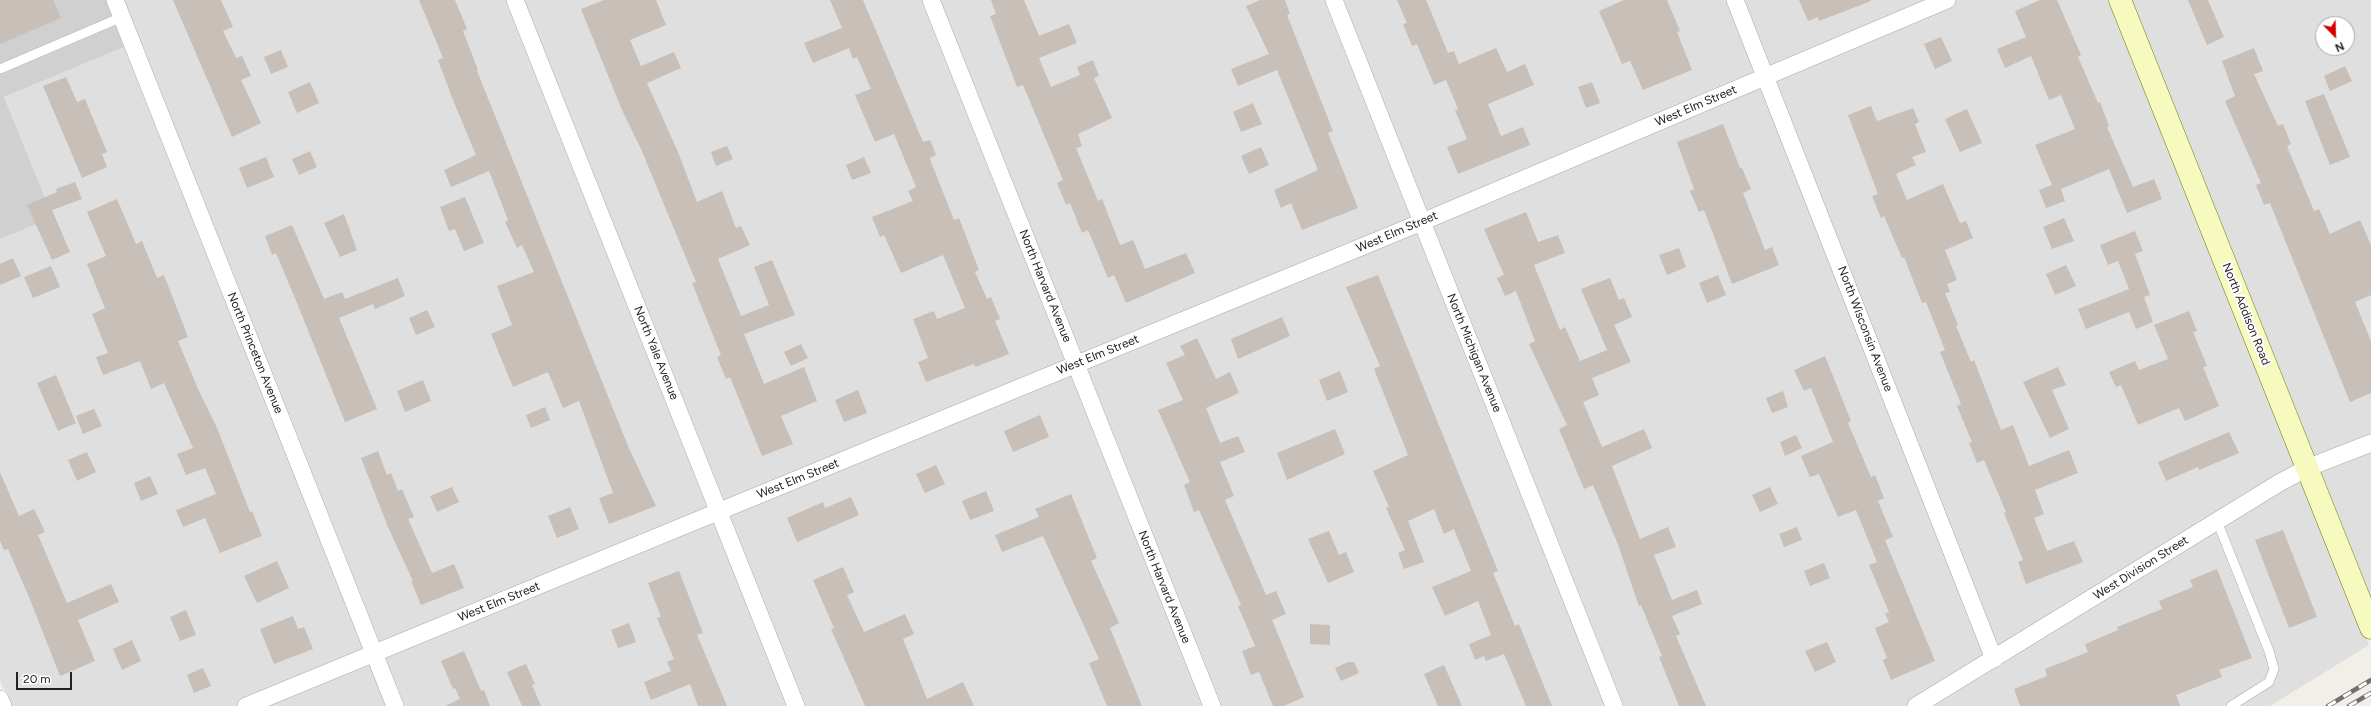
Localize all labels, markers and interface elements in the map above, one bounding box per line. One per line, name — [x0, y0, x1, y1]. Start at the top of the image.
north arrow — [2315, 16, 2355, 56]
text: N — [2333, 39, 2346, 54]
street label: West Elm Street — [1653, 82, 1739, 130]
street label: West Elm Street — [1354, 208, 1440, 256]
street label: North Harvard Avenue — [1016, 227, 1074, 345]
street label: North Addison Road — [2219, 261, 2273, 367]
street label: North Wisconsin Avenue — [1834, 264, 1896, 394]
street label: North Princeton Avenue — [224, 290, 286, 416]
street label: North Michigan Avenue — [1444, 292, 1504, 414]
street label: North Yale Avenue — [631, 304, 681, 402]
street label: West Elm Street — [1055, 332, 1141, 378]
street label: West Elm Street — [755, 456, 841, 502]
street label: North Harvard Avenue — [1135, 528, 1193, 646]
street label: West Division Street — [2091, 533, 2191, 603]
street label: West Elm Street — [456, 579, 542, 625]
scale bar — [18, 664, 74, 690]
text: 20 m — [23, 672, 51, 686]

